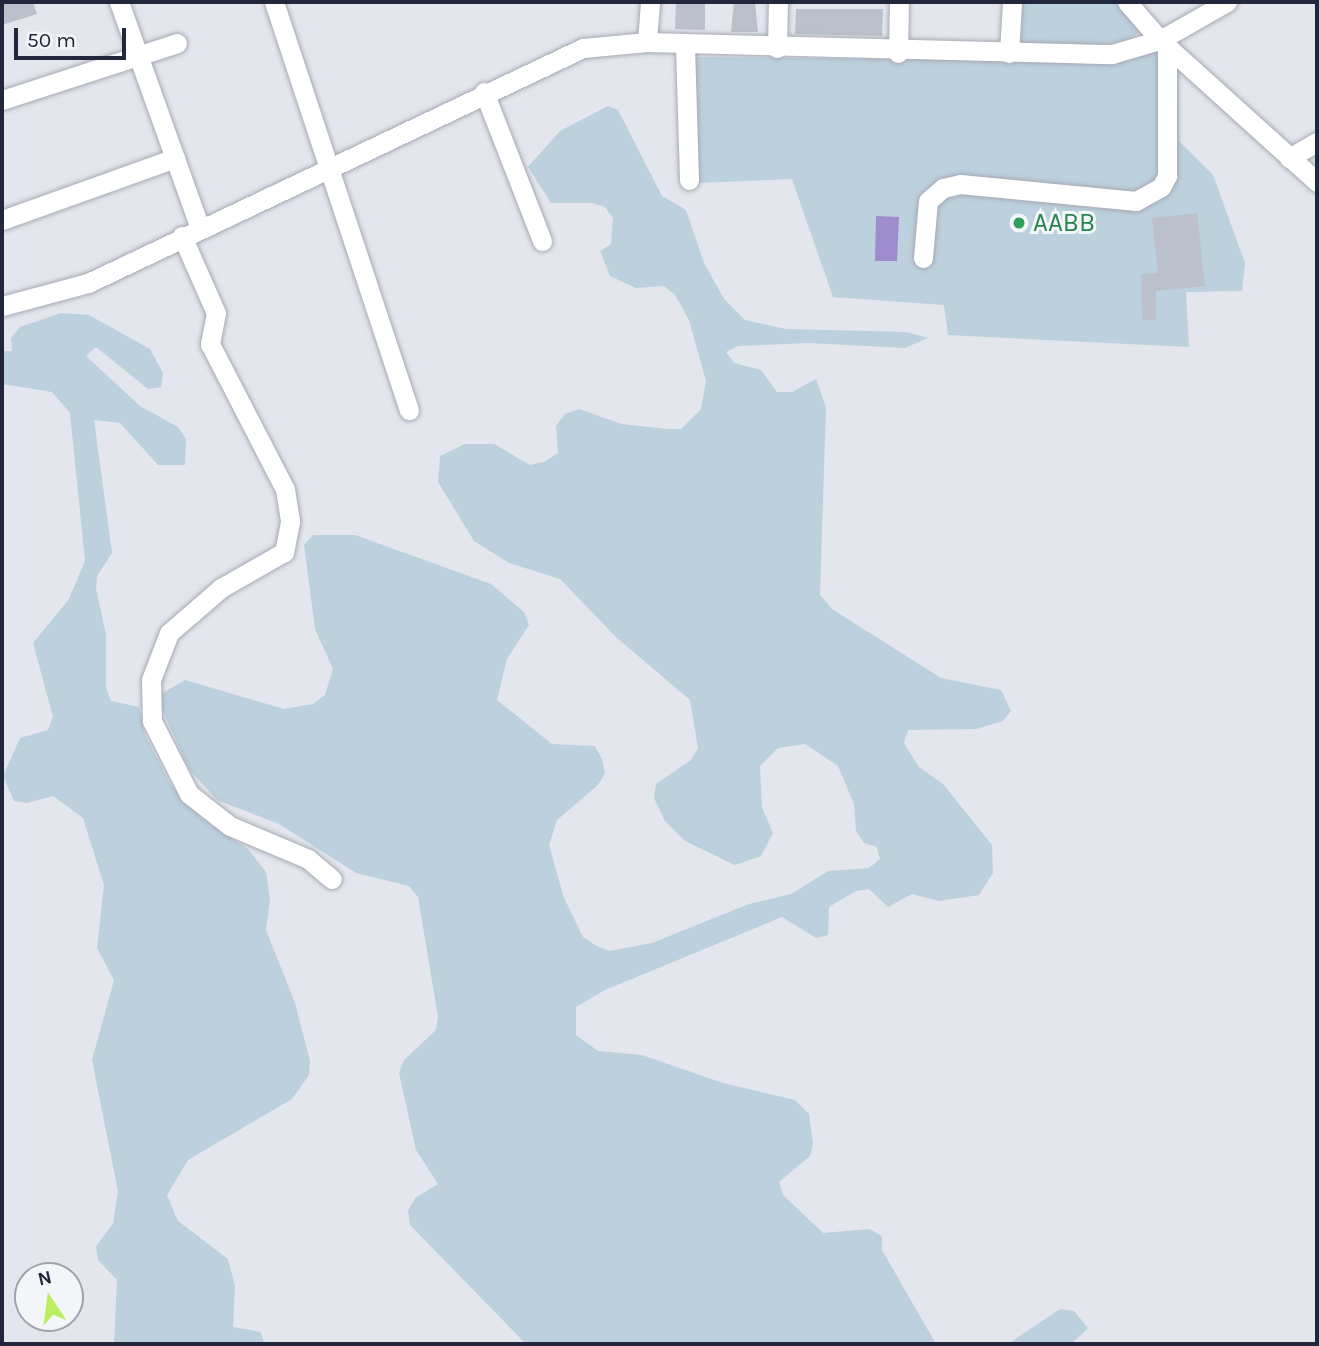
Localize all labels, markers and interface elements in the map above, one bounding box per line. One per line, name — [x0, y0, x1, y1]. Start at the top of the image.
scale bar — [18, 14, 130, 58]
text: 50 m — [27, 28, 76, 52]
place label: AABB — [1033, 207, 1095, 239]
marker: AABB — [1011, 215, 1027, 231]
north arrow — [14, 1262, 84, 1332]
text: N — [36, 1266, 54, 1291]

